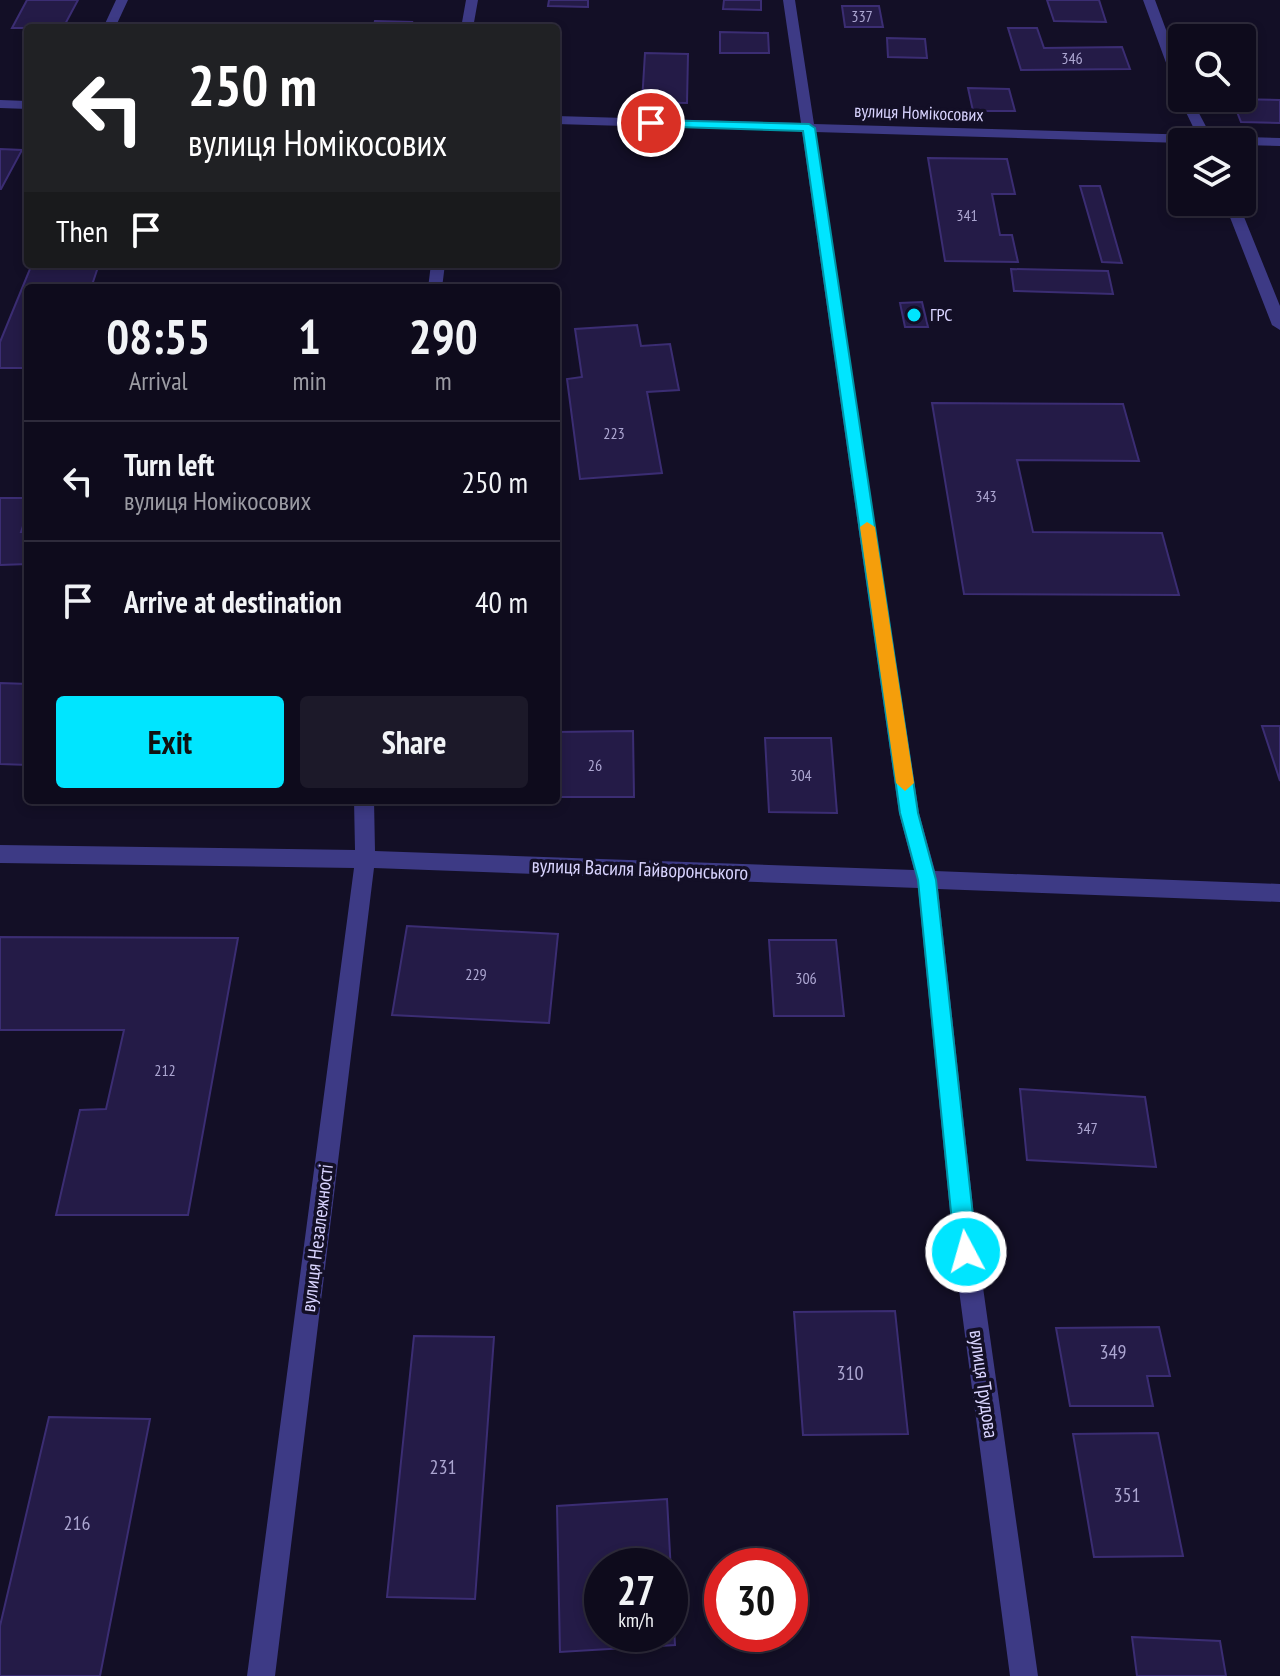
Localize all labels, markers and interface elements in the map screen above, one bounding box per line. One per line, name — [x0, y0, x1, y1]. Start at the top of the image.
house number: 337 — [851, 6, 873, 26]
map controls — [1168, 24, 1256, 216]
button: search — [1168, 24, 1256, 112]
house number: 346 — [1061, 48, 1083, 68]
text: 250 m — [188, 49, 317, 121]
icon: left — [56, 56, 160, 160]
pin — [617, 89, 685, 157]
street label: вулиця Номікосових — [854, 99, 985, 126]
icon: arrive — [629, 101, 673, 145]
text: вулиця Номікосових — [188, 119, 447, 166]
button: layers — [1168, 128, 1256, 216]
house number: 341 — [956, 205, 978, 225]
icon: arrive — [124, 208, 168, 252]
text: Then — [56, 211, 108, 250]
place label: ГРС — [930, 303, 953, 326]
text: 08:55 — [106, 305, 210, 367]
text: 1 — [298, 305, 321, 367]
text: 290 — [409, 305, 478, 367]
marker: ГРС — [905, 306, 923, 324]
text: Arrival — [129, 364, 188, 397]
text: min — [292, 364, 326, 397]
text: m — [435, 364, 452, 397]
house number: 223 — [603, 423, 625, 443]
text: Turn left — [124, 445, 214, 484]
icon: left — [56, 459, 100, 503]
text: 250 m — [462, 462, 528, 501]
text: вулиця Номікосових — [124, 484, 311, 517]
house number: 343 — [975, 486, 997, 506]
icon: arrive — [56, 579, 100, 623]
text: Arrive at destination — [124, 582, 342, 621]
text: 40 m — [475, 582, 528, 621]
button: Exit — [56, 696, 284, 788]
button: Share — [300, 696, 528, 788]
house number: 26 — [588, 755, 602, 775]
house number: 304 — [790, 765, 812, 785]
street label: вулиця Василя Гайворонського — [531, 852, 749, 886]
house number: 229 — [465, 964, 487, 984]
house number: 306 — [795, 968, 817, 988]
house number: 212 — [154, 1060, 176, 1080]
house number: 347 — [1076, 1118, 1098, 1138]
street label: вулиця Незалежності — [295, 1162, 339, 1314]
position arrow — [924, 1210, 1008, 1294]
street label: вулиця Трудова — [964, 1328, 1004, 1440]
house number: 349 — [1100, 1339, 1127, 1365]
house number: 310 — [837, 1360, 864, 1386]
house number: 231 — [430, 1454, 457, 1480]
house number: 351 — [1114, 1482, 1141, 1508]
house number: 216 — [64, 1510, 91, 1536]
speed limit sign: 30 — [704, 1548, 808, 1652]
text: 27 — [617, 1564, 655, 1616]
text: km/h — [618, 1607, 654, 1633]

